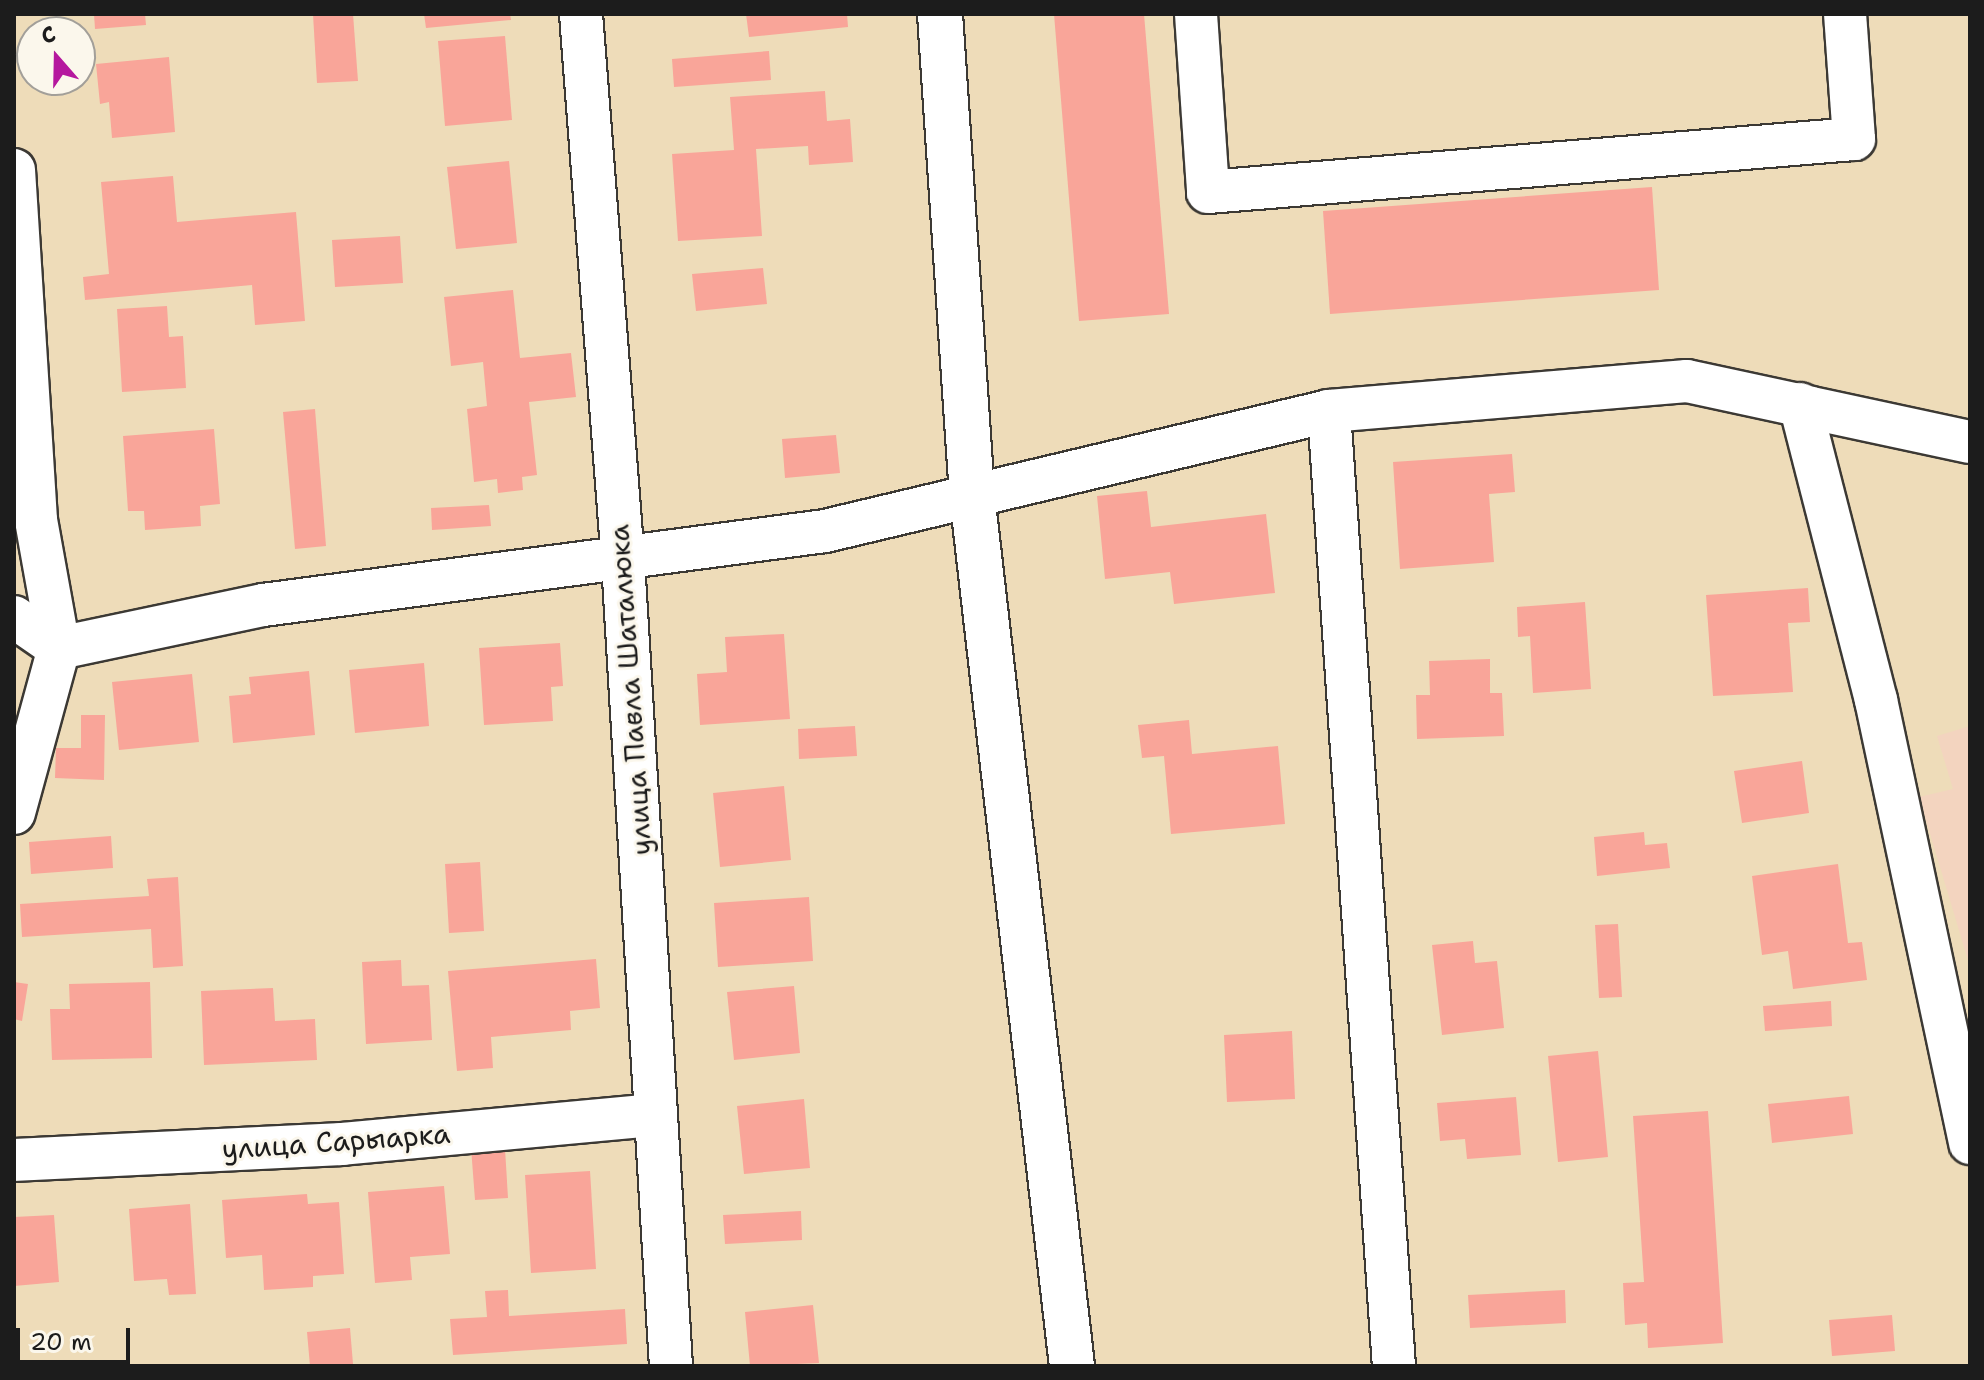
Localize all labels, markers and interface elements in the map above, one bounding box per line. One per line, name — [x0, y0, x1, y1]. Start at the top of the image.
north arrow — [16, 16, 96, 96]
text: С — [37, 19, 60, 51]
street label: улица Павла Шаталюка — [602, 523, 658, 857]
street label: улица Сарыарка — [221, 1116, 451, 1166]
scale bar — [20, 1312, 134, 1362]
text: 20 m — [30, 1326, 92, 1358]

